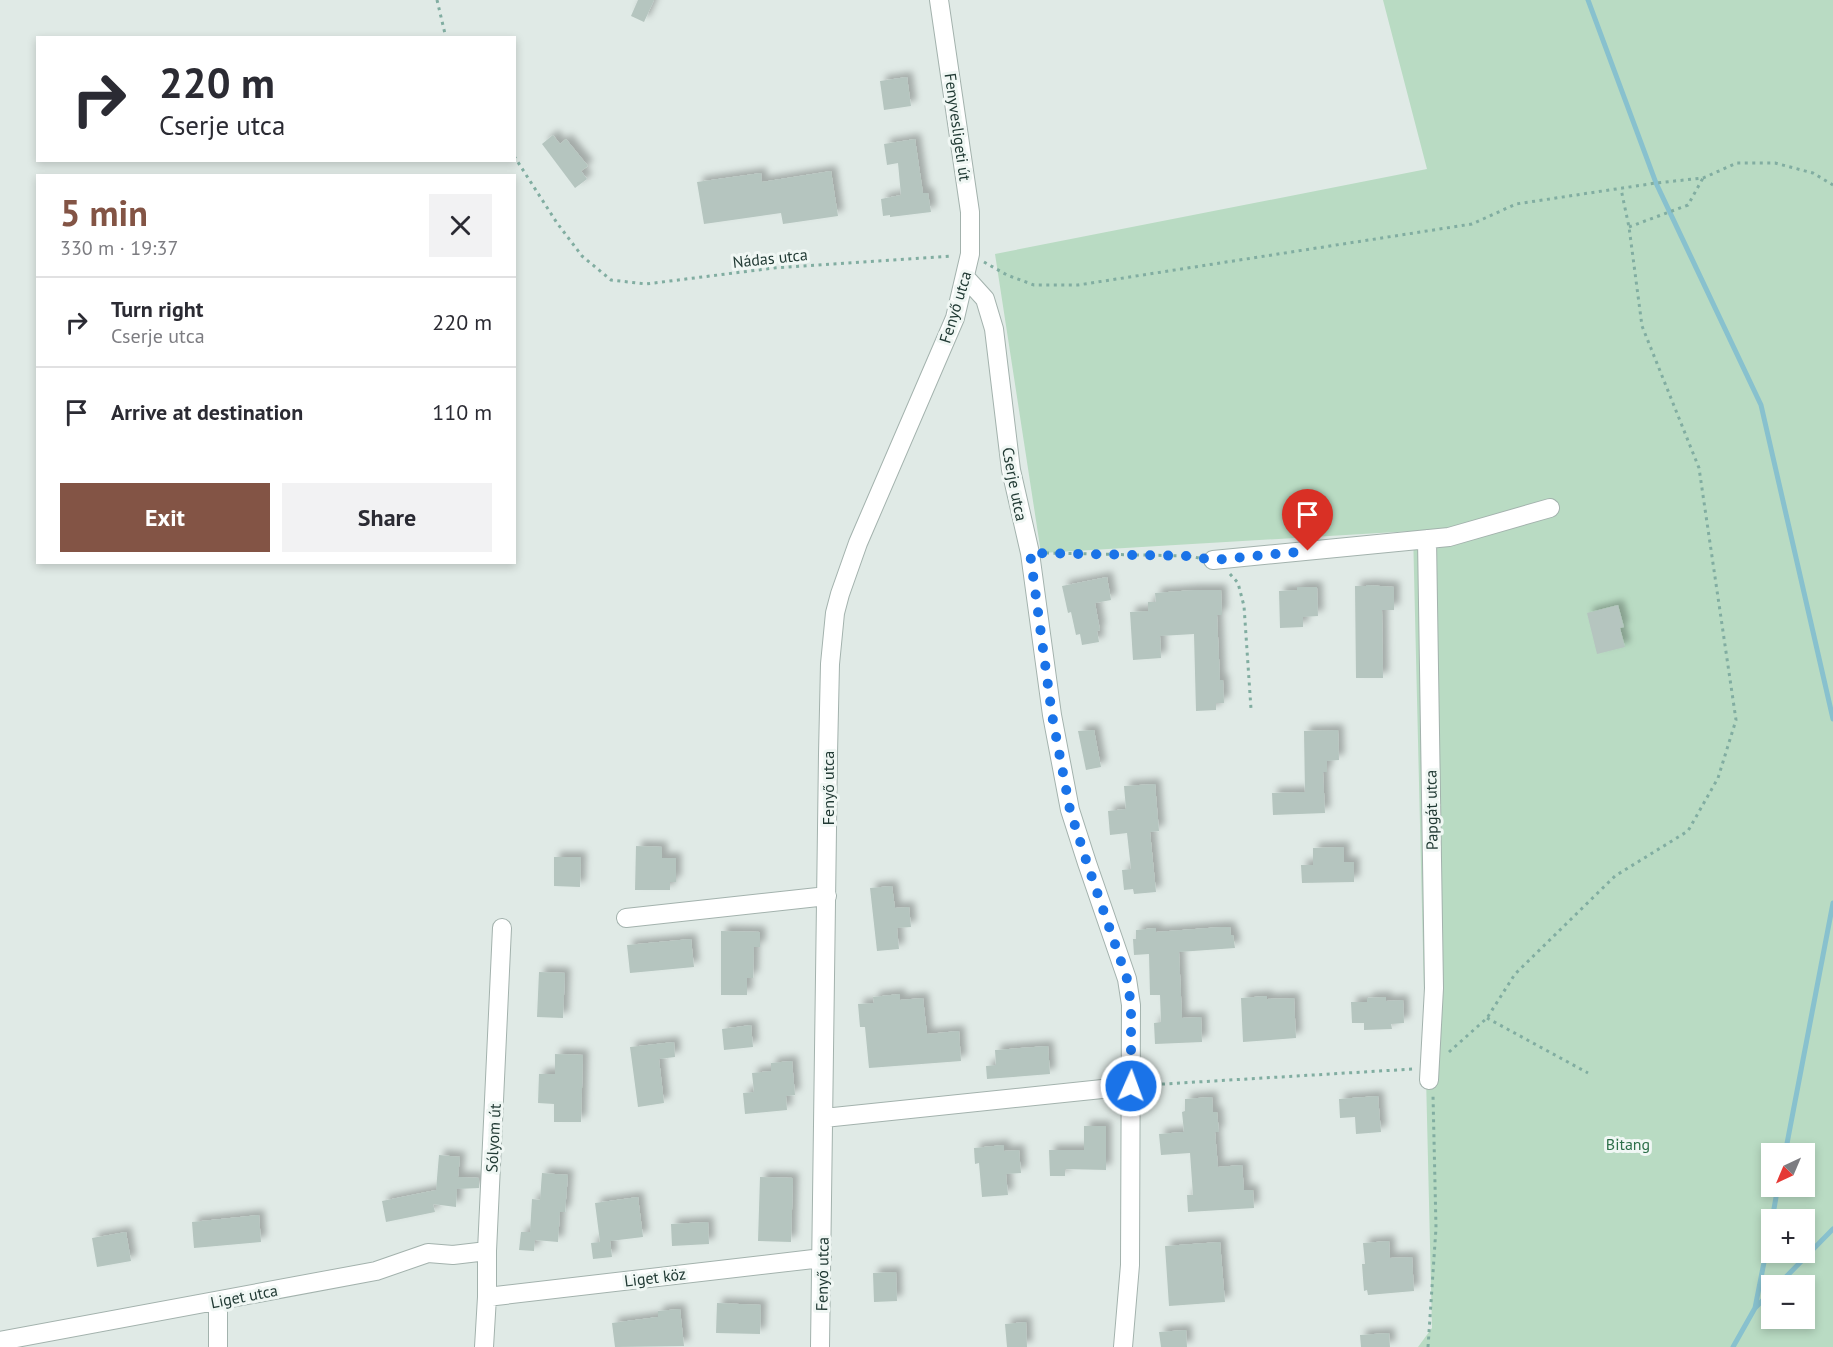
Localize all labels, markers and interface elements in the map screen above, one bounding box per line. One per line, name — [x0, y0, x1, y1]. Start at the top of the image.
text: 220 m — [159, 55, 275, 110]
icon: right — [60, 60, 138, 138]
street label: Fenyvesligeti út — [941, 72, 976, 183]
text: Cserje utca — [159, 108, 285, 142]
text: 5 min — [60, 189, 148, 236]
button: close — [429, 194, 492, 257]
text: 330 m · 19:37 — [60, 235, 178, 261]
street label: Nádas utca — [732, 244, 808, 272]
street label: Fenyő utca — [935, 269, 975, 345]
text: Turn right — [111, 295, 203, 323]
icon: right — [60, 306, 93, 339]
text: 220 m — [432, 308, 492, 336]
text: Cserje utca — [111, 323, 205, 349]
icon: arrive — [60, 396, 93, 429]
text: Arrive at destination — [111, 398, 303, 426]
text: 110 m — [432, 398, 492, 426]
street label: Cserje utca — [998, 445, 1032, 523]
button: Exit — [60, 483, 270, 552]
button: Share — [282, 483, 492, 552]
pin — [1282, 489, 1333, 551]
icon: arrive — [1291, 498, 1324, 531]
street label: Fenyő utca — [818, 751, 838, 825]
street label: Papgát utca — [1420, 770, 1442, 850]
position arrow — [1099, 1054, 1163, 1118]
street label: Sólyom út — [481, 1102, 505, 1173]
park label: Bitang — [1606, 1134, 1650, 1154]
north arrow — [1761, 1143, 1815, 1197]
map controls — [1761, 1143, 1815, 1329]
button: + — [1761, 1209, 1815, 1263]
street label: Fenyő utca — [811, 1237, 833, 1311]
street label: Liget köz — [623, 1263, 687, 1291]
button: − — [1761, 1275, 1815, 1329]
street label: Liget utca — [209, 1280, 279, 1312]

